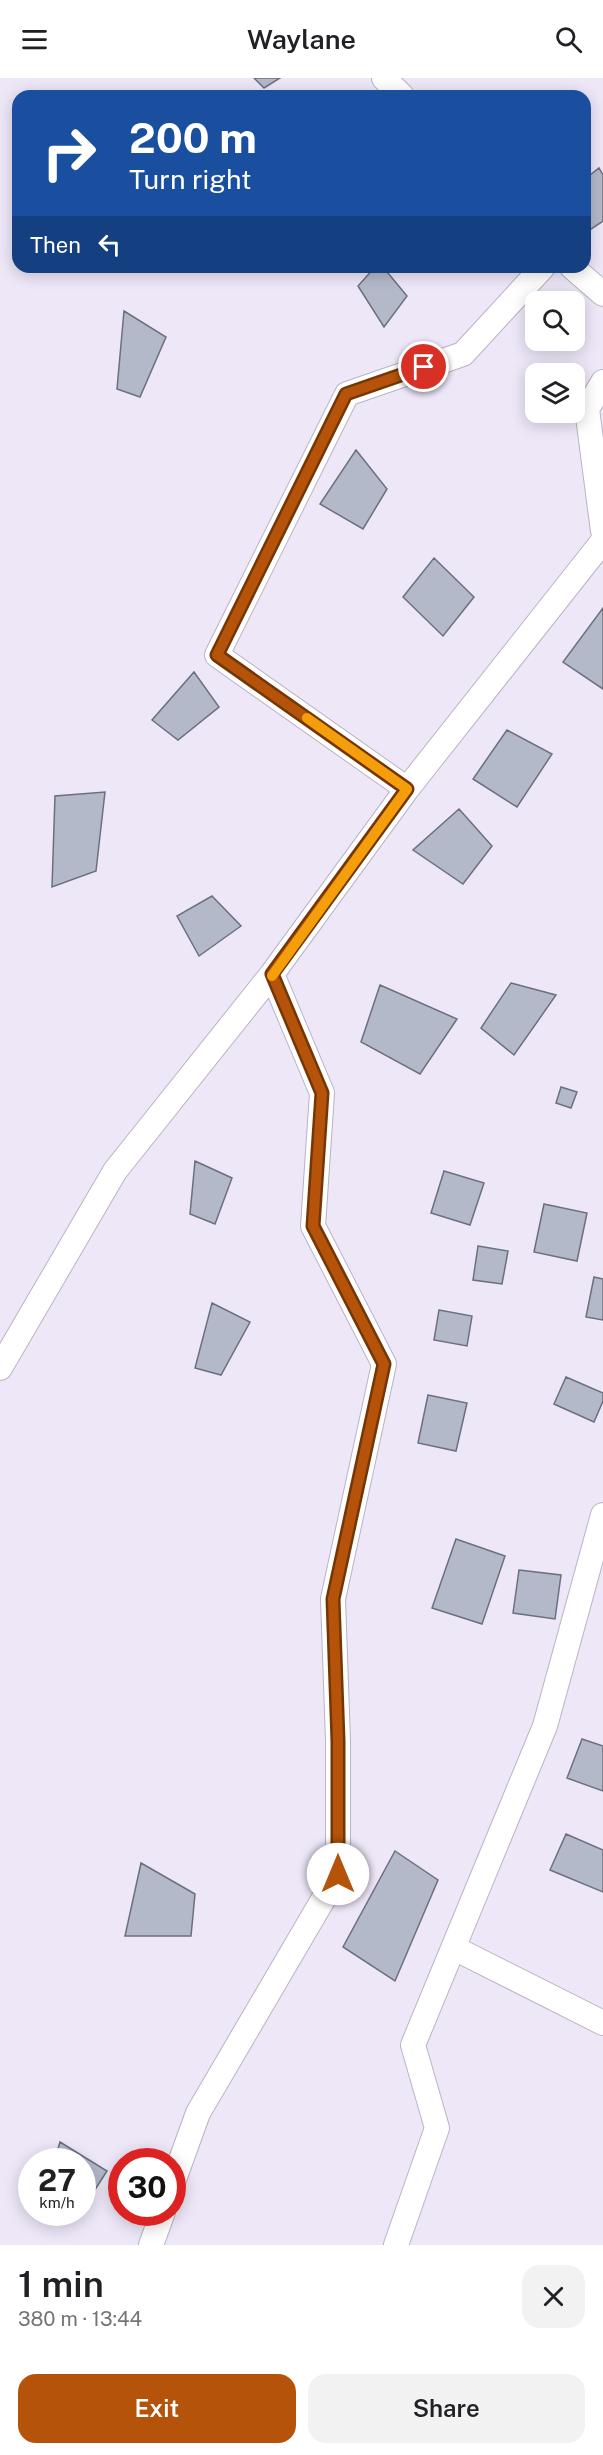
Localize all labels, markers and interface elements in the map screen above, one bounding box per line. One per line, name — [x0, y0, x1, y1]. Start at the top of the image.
icon: menu — [18, 23, 51, 56]
text: Waylane — [247, 23, 356, 55]
icon: search — [552, 23, 585, 56]
text: 200 m — [129, 113, 257, 162]
icon: right — [30, 114, 108, 192]
text: Turn right — [129, 163, 252, 195]
icon: left — [93, 228, 126, 261]
text: Then — [30, 232, 81, 258]
map controls — [525, 291, 585, 423]
button: search — [525, 291, 585, 351]
pin — [398, 341, 449, 392]
icon: arrive — [407, 350, 440, 383]
button: layers — [525, 363, 585, 423]
position arrow — [306, 1842, 370, 1906]
speed limit sign: 30 — [108, 2148, 186, 2226]
text: 27 — [38, 2162, 76, 2198]
text: km/h — [39, 2194, 75, 2211]
text: 1 min — [18, 2263, 104, 2305]
button: close — [522, 2265, 585, 2328]
text: 380 m · 13:44 — [18, 2307, 142, 2331]
button: Exit — [18, 2374, 296, 2443]
button: Share — [308, 2374, 585, 2443]

